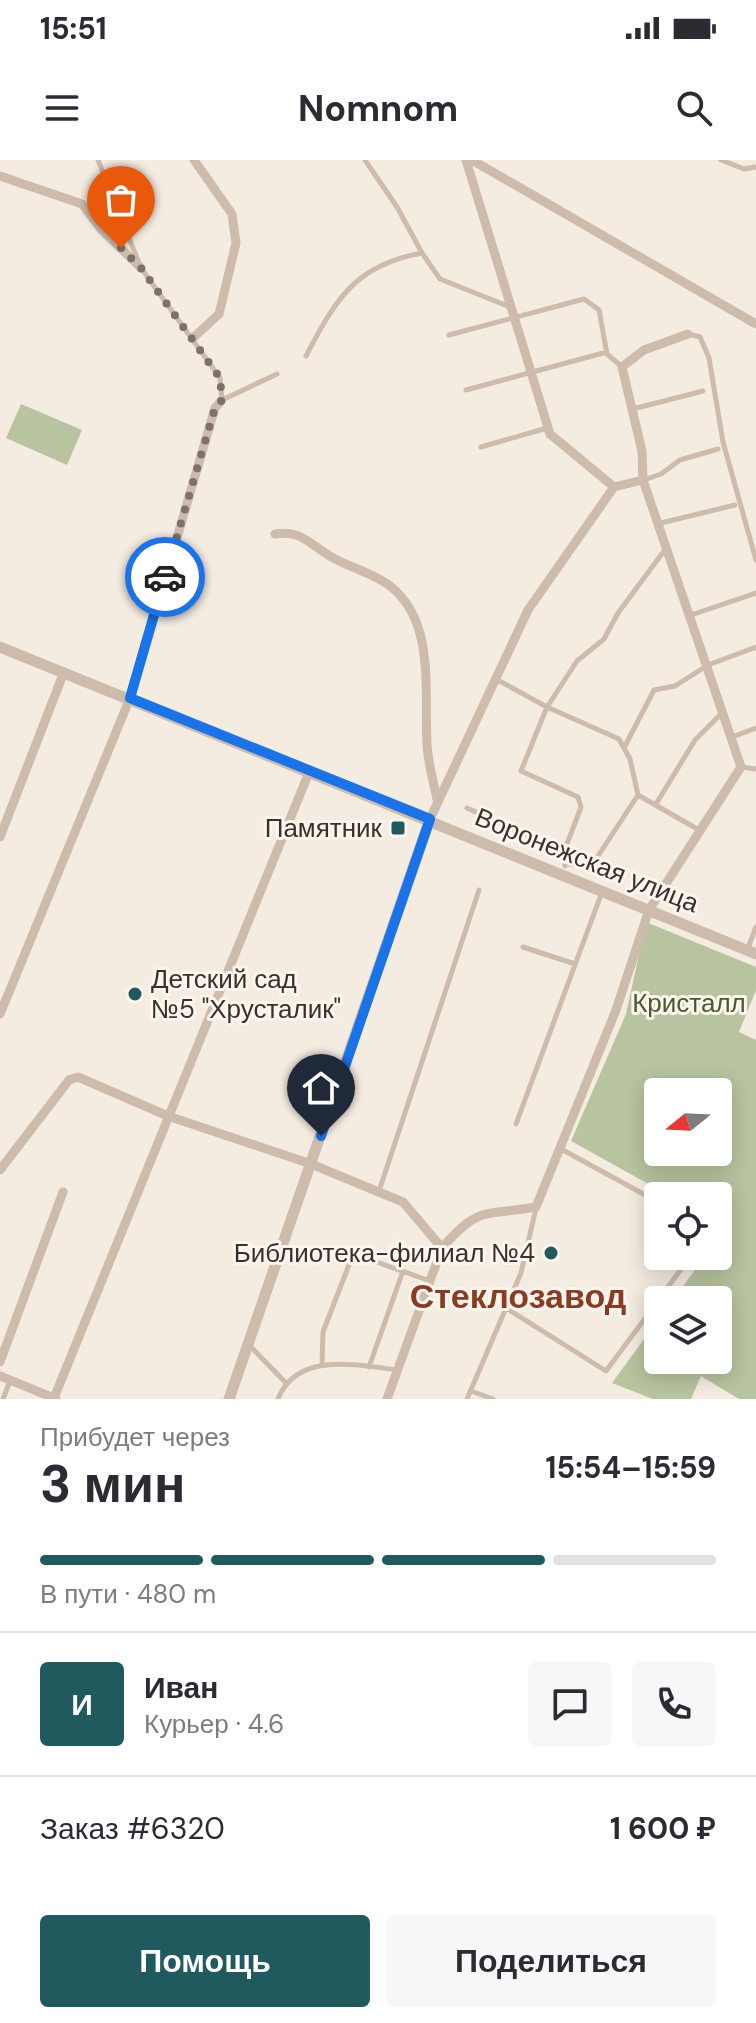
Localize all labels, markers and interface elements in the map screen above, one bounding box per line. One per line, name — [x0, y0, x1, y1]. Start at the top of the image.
text: 15:51 — [40, 9, 107, 48]
text: Nomnom — [298, 85, 458, 132]
icon: menu — [40, 86, 84, 130]
icon: search — [672, 86, 716, 130]
pin — [87, 166, 155, 248]
icon: bag — [99, 178, 143, 222]
courier — [125, 537, 205, 617]
icon: car — [143, 555, 187, 599]
street label: Воронежская улица — [470, 800, 704, 921]
place label: Памятник — [265, 811, 383, 845]
marker: Памятник — [389, 819, 407, 837]
place label: Детский сад №5 "Хрусталик" — [151, 962, 341, 1026]
marker: Детский сад №5 "Хрусталик" — [126, 985, 144, 1003]
park label: Кристалл — [632, 986, 746, 1020]
pin — [287, 1054, 355, 1136]
icon: home — [299, 1066, 343, 1110]
north arrow — [644, 1078, 732, 1166]
map controls — [644, 1078, 732, 1374]
button: locate — [644, 1182, 732, 1270]
place label: Библиотека-филиал №4 — [234, 1236, 535, 1270]
marker: Библиотека-филиал №4 — [542, 1244, 560, 1262]
district label: Стеклозавод — [410, 1274, 626, 1319]
button: layers — [644, 1286, 732, 1374]
text: Прибудет через — [40, 1420, 230, 1454]
text: 15:54–15:59 — [546, 1448, 716, 1487]
text: 3 мин — [40, 1450, 185, 1518]
text: В пути · 480 m — [40, 1577, 216, 1611]
button: chat — [528, 1662, 612, 1746]
button: phone — [632, 1662, 716, 1746]
text: Иван — [144, 1668, 218, 1707]
text: И — [71, 1685, 93, 1724]
text: Курьер · 4.6 — [144, 1707, 284, 1741]
text: Заказ #6320 — [40, 1809, 225, 1848]
text: 1 600 ₽ — [610, 1809, 716, 1848]
button: Помощь — [40, 1915, 370, 2007]
button: Поделиться — [386, 1915, 716, 2007]

